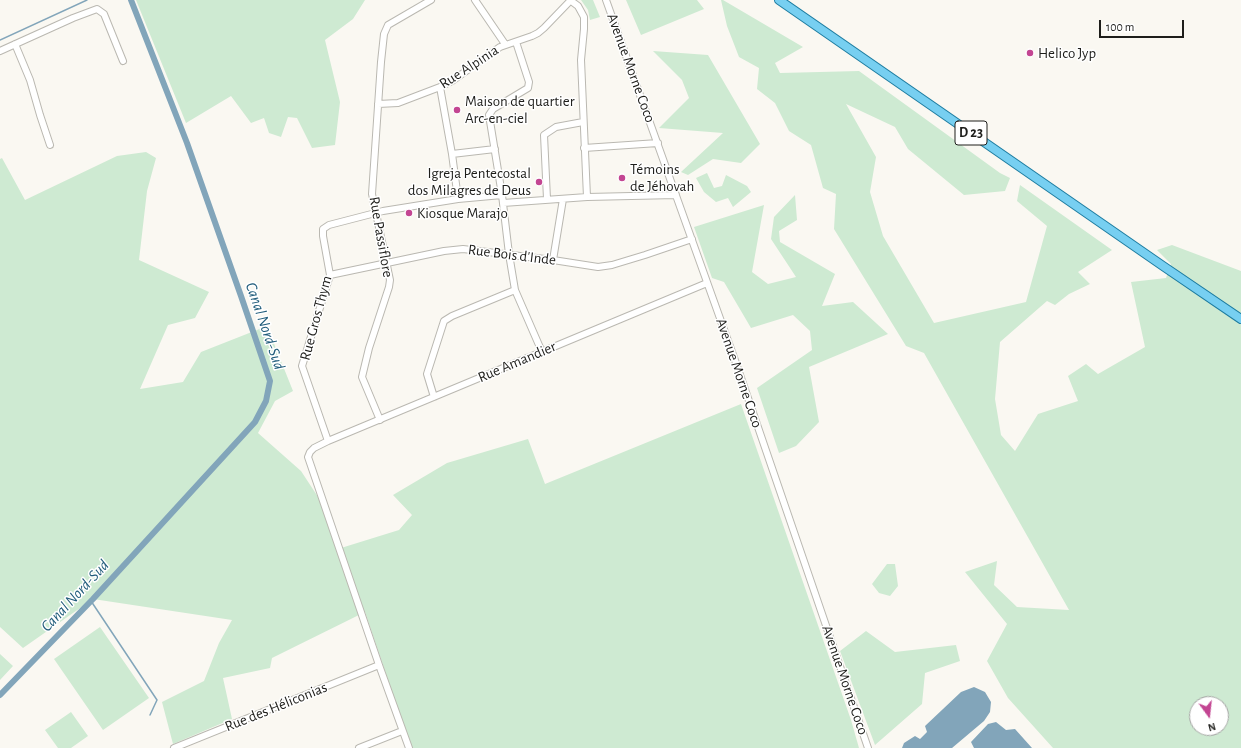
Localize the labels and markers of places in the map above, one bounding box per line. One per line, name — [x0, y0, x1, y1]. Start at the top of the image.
place label: Helico Jyp — [1038, 44, 1096, 62]
marker: Helico Jyp — [1025, 48, 1035, 58]
place label: Maison de quartier Arc-en-ciel — [465, 92, 574, 127]
marker: Maison de quartier Arc-en-ciel — [452, 105, 462, 115]
place label: Témoins de Jéhovah — [630, 160, 694, 195]
place label: Igreja Pentecostal dos Milagres de Deus — [408, 164, 531, 199]
marker: Témoins de Jéhovah — [617, 173, 627, 183]
marker: Igreja Pentecostal dos Milagres de Deus — [534, 177, 544, 187]
place label: Kiosque Marajo — [417, 204, 508, 222]
marker: Kiosque Marajo — [404, 208, 414, 218]

